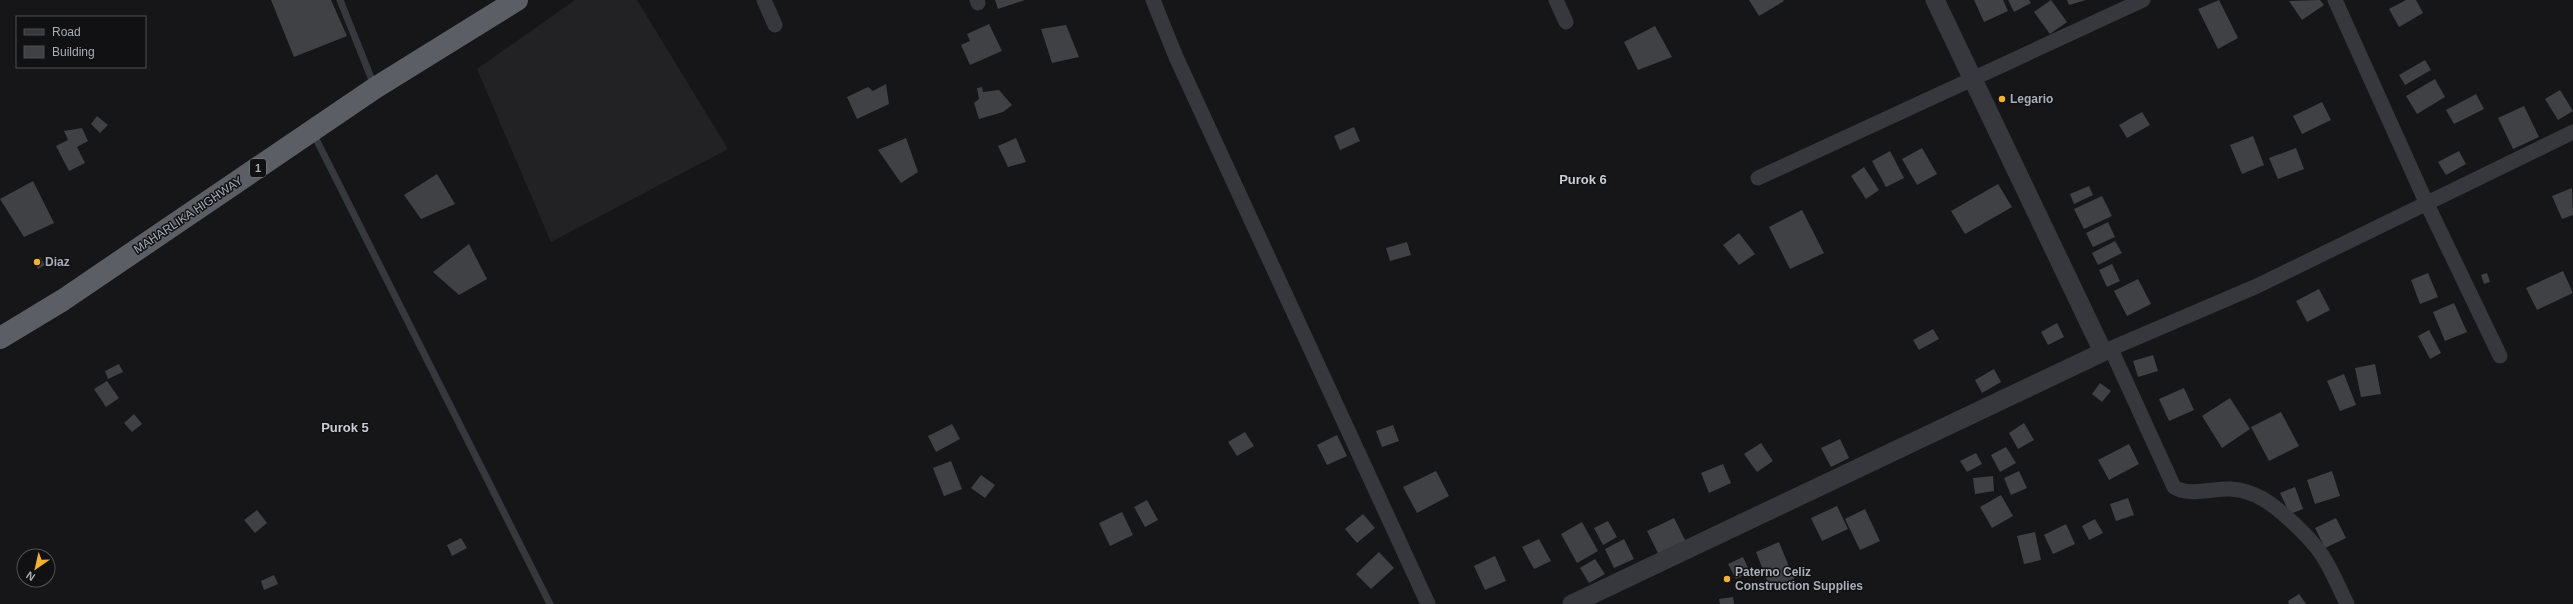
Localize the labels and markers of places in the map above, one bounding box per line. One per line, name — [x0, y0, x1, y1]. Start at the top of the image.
place label: Legario — [2010, 92, 2053, 106]
marker: Legario — [1997, 94, 2007, 104]
place label: Diaz — [45, 255, 70, 269]
marker: Diaz — [32, 257, 42, 267]
place label: Paterno Celiz Construction Supplies — [1735, 565, 1863, 593]
marker: Paterno Celiz Construction Supplies — [1722, 574, 1732, 584]

